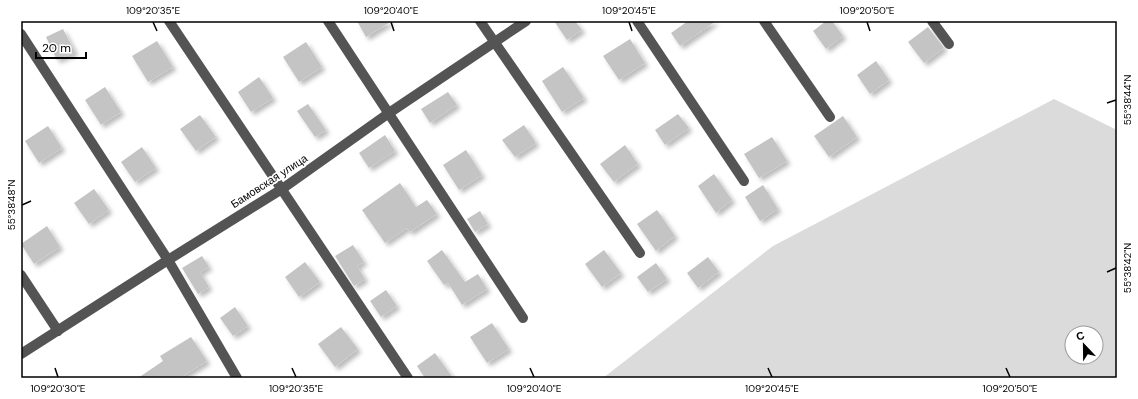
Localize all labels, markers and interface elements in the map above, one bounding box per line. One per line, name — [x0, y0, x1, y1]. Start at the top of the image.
text: 109°20'35"E — [126, 4, 180, 17]
text: 109°20'40"E — [364, 4, 419, 17]
text: 109°20'45"E — [602, 4, 656, 17]
text: 109°20'50"E — [840, 4, 895, 17]
scale bar — [36, 34, 86, 60]
text: 20 m — [42, 40, 71, 56]
text: 55°38'44"N — [1121, 75, 1134, 125]
street label: Бамовская улица — [228, 151, 311, 211]
text: 55°38'48"N — [5, 180, 18, 230]
text: 55°38'42"N — [1121, 243, 1134, 293]
north arrow — [1064, 325, 1104, 365]
text: С — [1074, 328, 1087, 344]
text: 109°20'30"E — [30, 382, 86, 395]
text: 109°20'35"E — [269, 382, 323, 395]
text: 109°20'40"E — [507, 382, 562, 395]
text: 109°20'45"E — [745, 382, 799, 395]
text: 109°20'50"E — [983, 382, 1038, 395]

